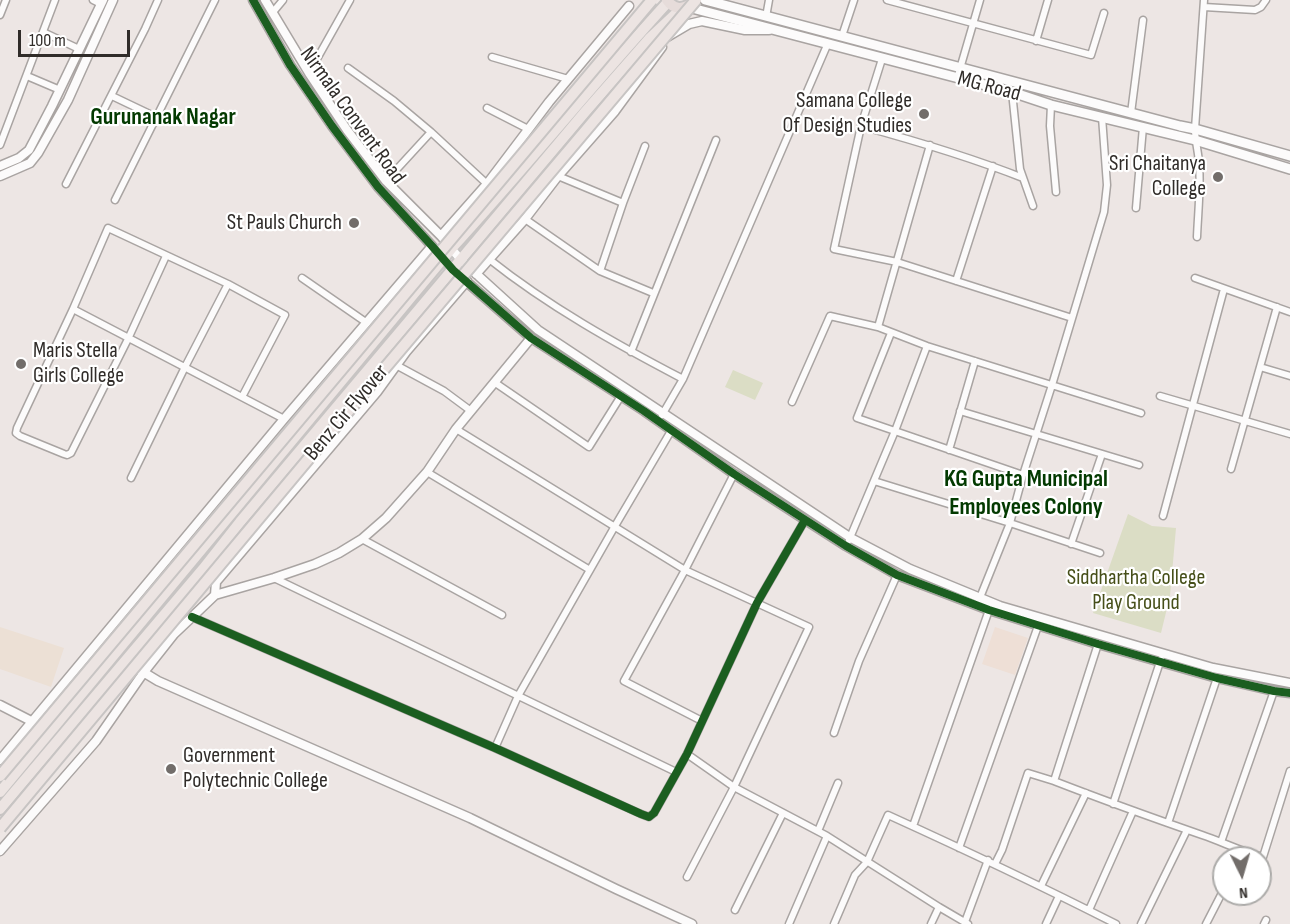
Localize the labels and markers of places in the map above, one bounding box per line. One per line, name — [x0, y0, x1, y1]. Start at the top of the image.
place label: Samana College Of Design Studies — [783, 88, 912, 140]
marker: Samana College Of Design Studies — [917, 107, 931, 121]
place label: Sri Chaitanya College — [1109, 151, 1206, 202]
marker: Sri Chaitanya College — [1211, 170, 1225, 184]
place label: St Pauls Church — [227, 210, 342, 236]
marker: St Pauls Church — [347, 216, 361, 230]
place label: Maris Stella Girls College — [33, 338, 124, 390]
marker: Maris Stella Girls College — [14, 357, 28, 371]
place label: Government Polytechnic College — [183, 743, 328, 794]
marker: Government Polytechnic College — [164, 762, 178, 776]

